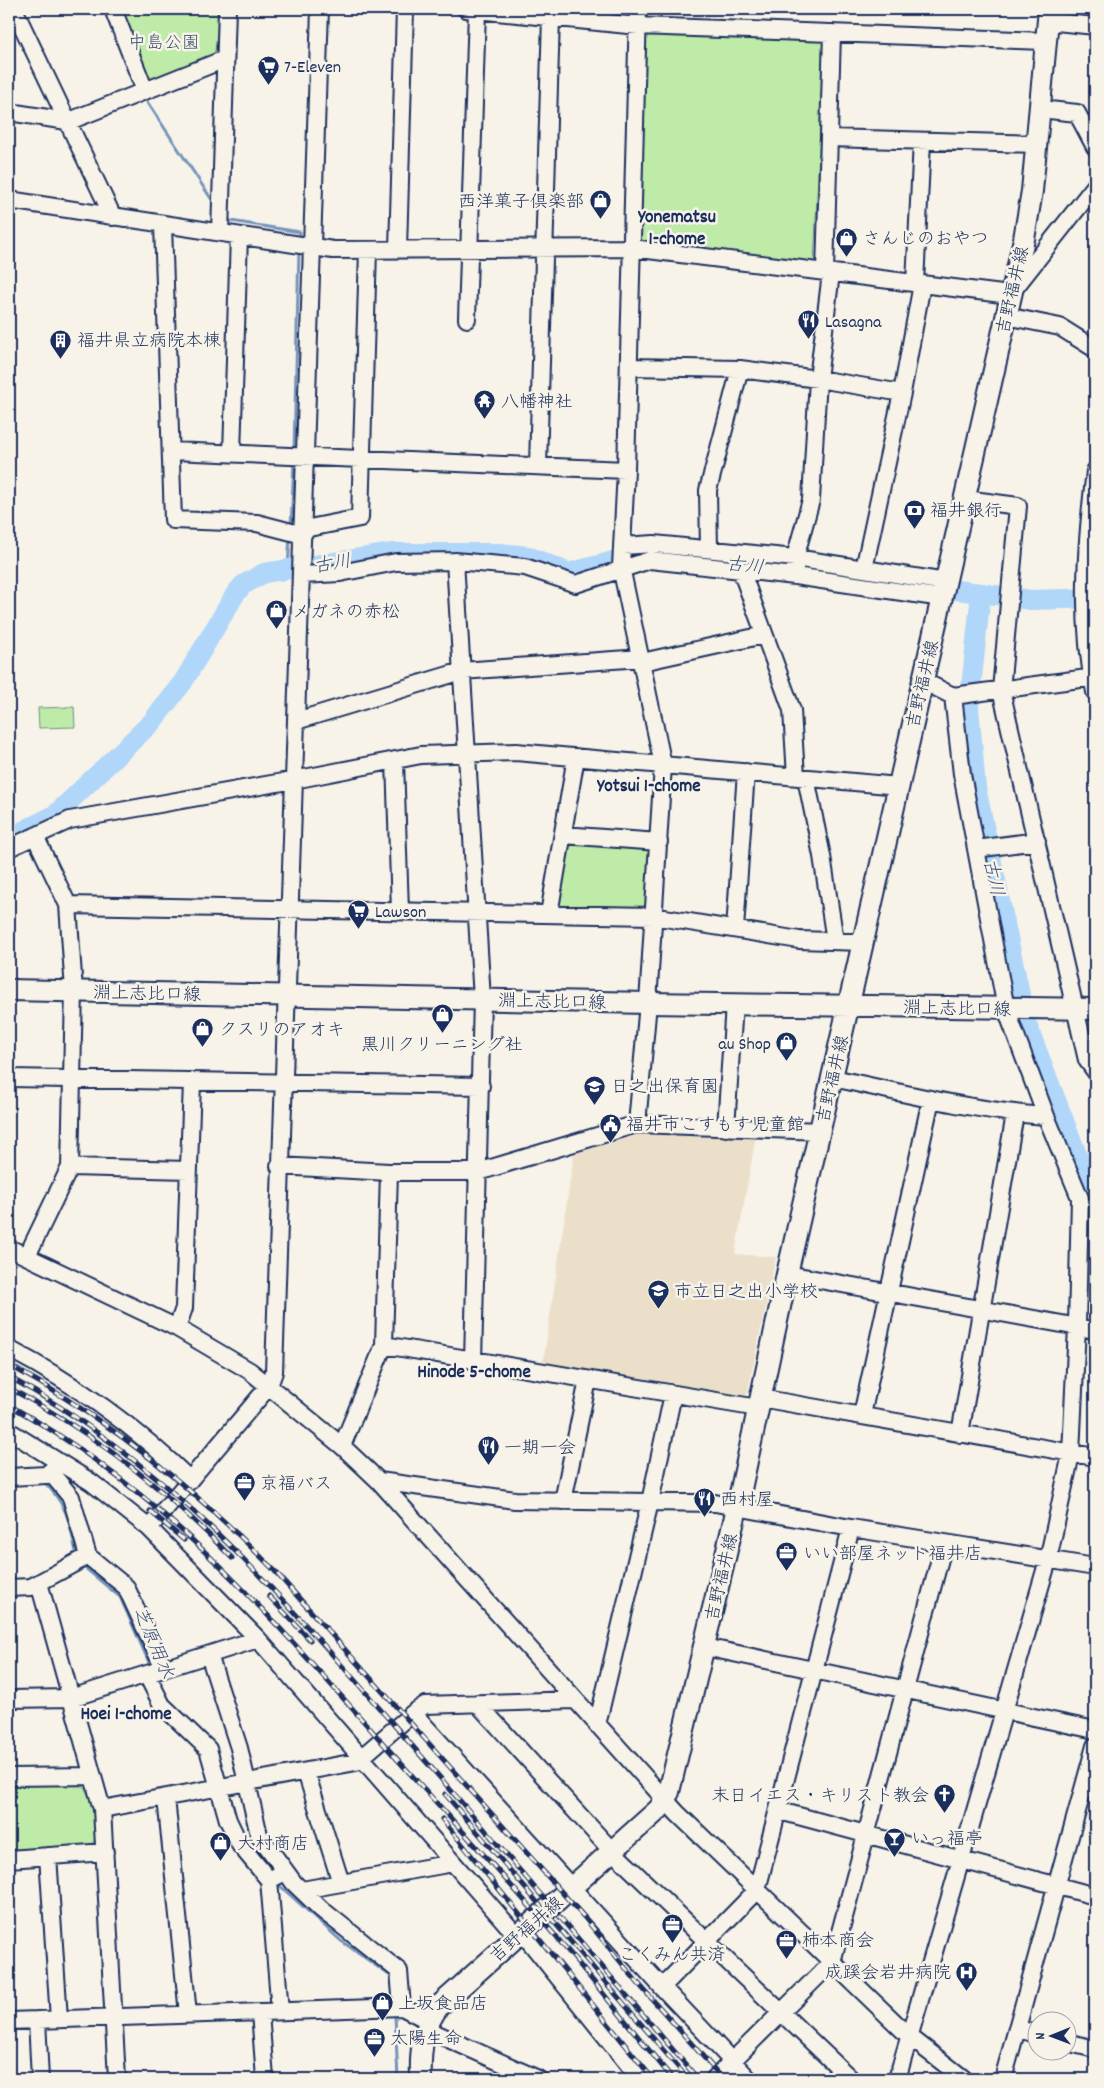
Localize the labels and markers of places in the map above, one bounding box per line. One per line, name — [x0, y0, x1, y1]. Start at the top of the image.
supermarket icon: 7-Eleven — [256, 54, 280, 85]
place label: 7-Eleven — [284, 56, 341, 81]
shop icon: 西洋菓子倶楽部 — [588, 189, 612, 220]
place label: 西洋菓子倶楽部 — [458, 191, 584, 216]
shop icon: さんじのおやつ — [835, 226, 859, 257]
place label: さんじのおやつ — [863, 228, 989, 253]
restaurant icon: Lasagna — [797, 309, 821, 340]
place label: Lasagna — [825, 311, 882, 336]
building icon: 福井県立病院本棟 — [49, 328, 73, 359]
place label: 福井県立病院本棟 — [77, 330, 221, 355]
temple icon: 八幡神社 — [473, 389, 497, 420]
place label: 八幡神社 — [501, 391, 573, 416]
bank icon: 福井銀行 — [902, 498, 926, 529]
place label: 福井銀行 — [930, 500, 1002, 525]
shop icon: メガネの赤松 — [264, 599, 288, 630]
place label: メガネの赤松 — [292, 601, 400, 626]
supermarket icon: Lawson — [347, 899, 371, 930]
place label: Lawson — [375, 901, 426, 926]
shop icon: 黒川クリーニング社 — [430, 1002, 454, 1033]
shop icon: クスリのアオキ — [191, 1017, 215, 1048]
place label: クスリのアオキ — [219, 1019, 345, 1044]
shop icon: au Shop — [775, 1031, 799, 1062]
place label: au Shop — [718, 1033, 771, 1058]
place label: 黒川クリーニング社 — [361, 1034, 523, 1059]
school or university icon: 日之出保育園 — [583, 1074, 607, 1105]
place label: 日之出保育園 — [611, 1076, 719, 1101]
public building icon: 福井市こすもす児童館 — [598, 1112, 622, 1143]
place label: 福井市こすもす児童館 — [626, 1114, 805, 1139]
school or university icon: 市立日之出小学校 — [646, 1279, 670, 1310]
place label: 市立日之出小学校 — [674, 1281, 818, 1306]
restaurant icon: 一期一会 — [476, 1435, 500, 1466]
place label: 一期一会 — [504, 1437, 576, 1462]
office icon: 京福バス — [232, 1471, 256, 1502]
place label: 京福バス — [260, 1473, 332, 1498]
restaurant icon: 西村屋 — [692, 1487, 716, 1518]
place label: 西村屋 — [720, 1489, 774, 1514]
office icon: いい部屋ネット福井店 — [775, 1541, 799, 1572]
place label: いい部屋ネット福井店 — [803, 1543, 982, 1568]
church icon: 末日イエス・キリスト教会 — [933, 1783, 957, 1814]
place label: 末日イエス・キリスト教会 — [712, 1785, 929, 1810]
bar icon: いっ福亭 — [883, 1826, 907, 1857]
place label: いっ福亭 — [911, 1828, 983, 1853]
shop icon: 大村商店 — [209, 1831, 233, 1862]
place label: 大村商店 — [237, 1833, 309, 1858]
office icon: こくみん共済 — [660, 1912, 684, 1943]
office icon: 柿本商会 — [774, 1928, 798, 1959]
place label: 柿本商会 — [802, 1930, 874, 1955]
place label: こくみん共済 — [619, 1944, 725, 1969]
hospital icon: 成蹊会岩井病院 — [955, 1960, 979, 1991]
place label: 成蹊会岩井病院 — [825, 1962, 951, 1987]
shop icon: 上坂食品店 — [370, 1991, 394, 2022]
place label: 上坂食品店 — [398, 1993, 488, 2018]
office icon: 太陽生命 — [362, 2026, 386, 2057]
place label: 太陽生命 — [390, 2028, 462, 2053]

